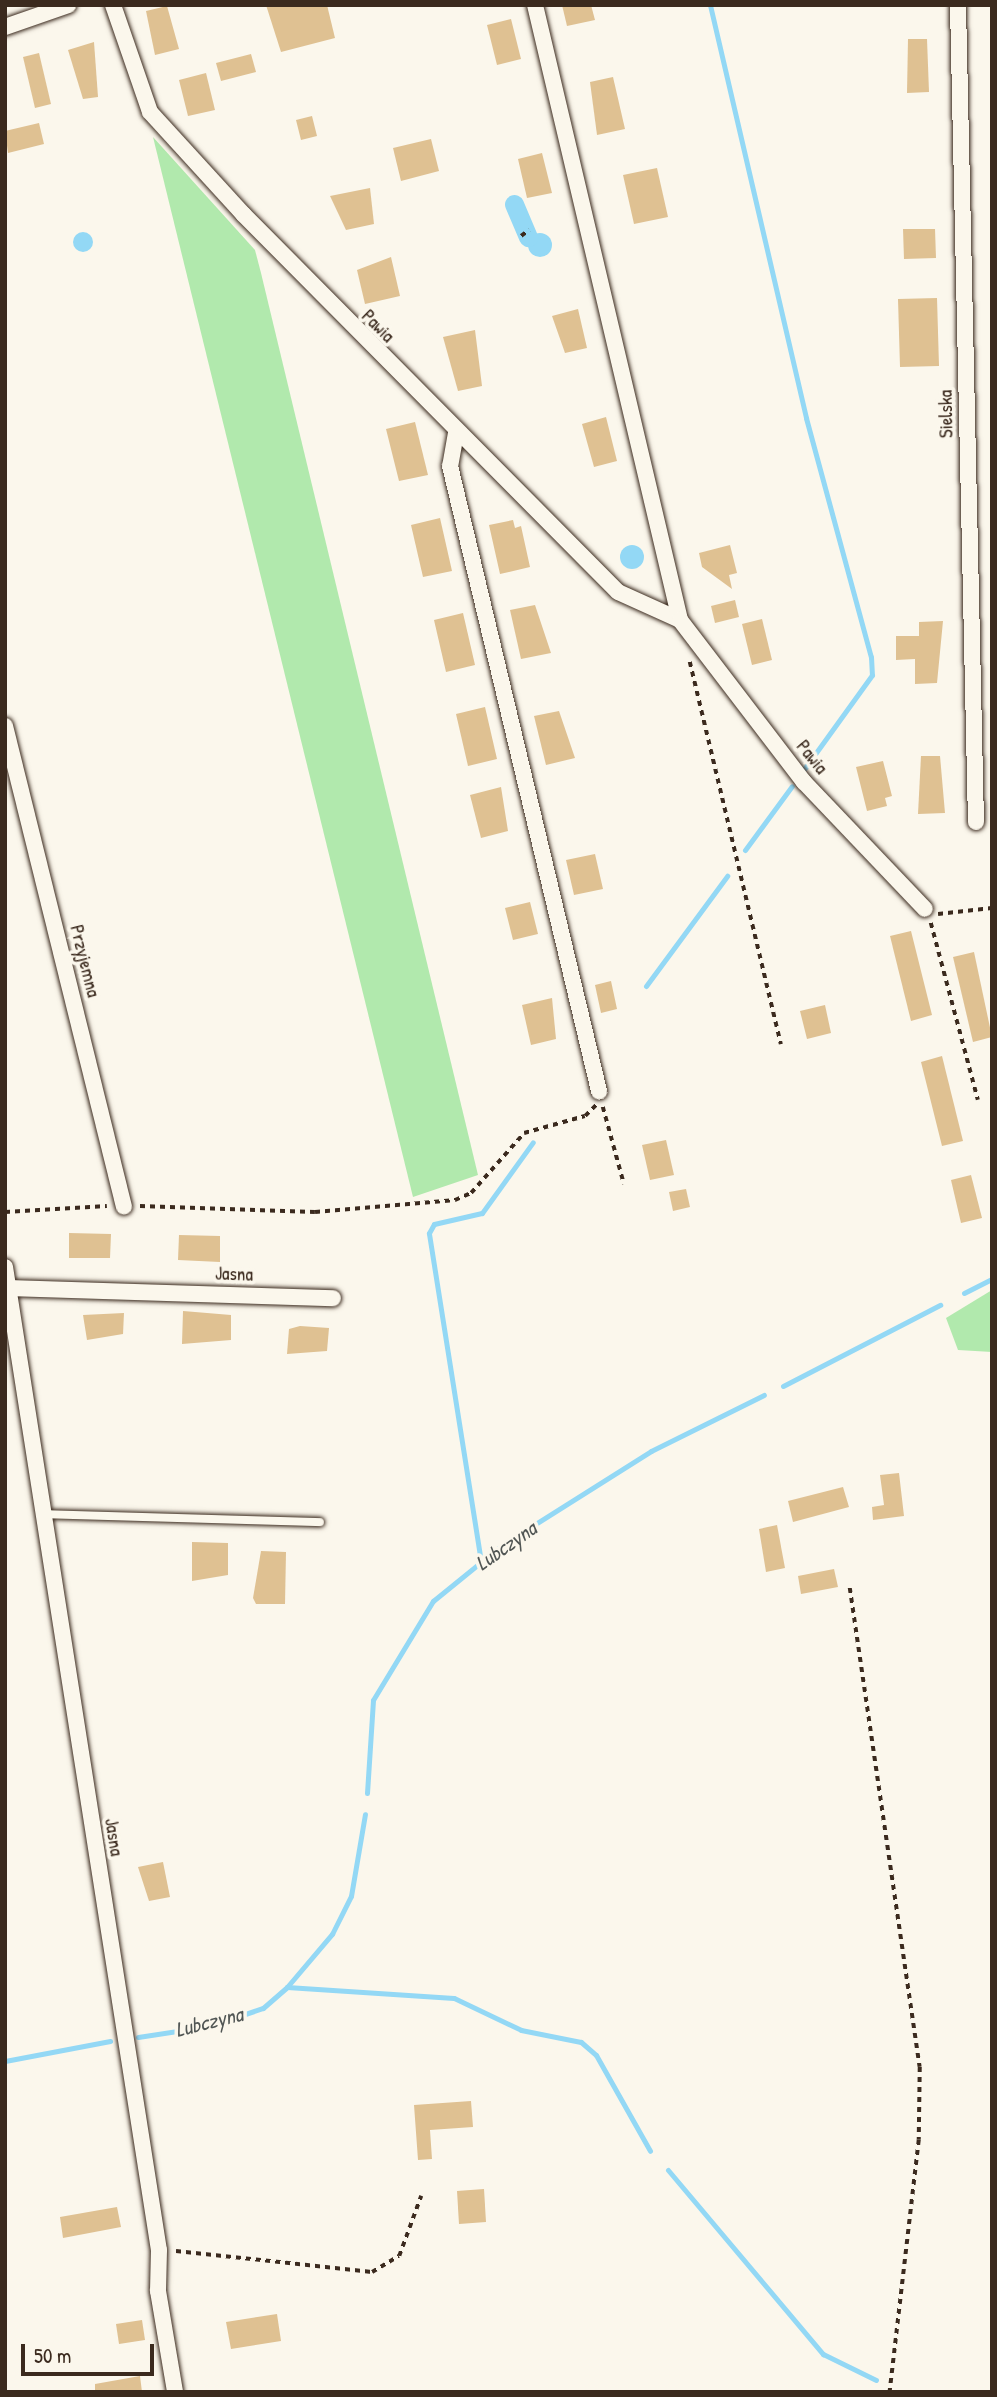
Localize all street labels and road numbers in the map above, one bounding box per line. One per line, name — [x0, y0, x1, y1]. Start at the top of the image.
street label: Pawia — [357, 305, 399, 347]
street label: Sielska — [934, 390, 958, 438]
street label: Pawia — [791, 735, 833, 779]
street label: Przyjemna — [65, 923, 105, 999]
street label: Jasna — [215, 1262, 253, 1286]
street label: Jasna — [100, 1817, 128, 1857]

